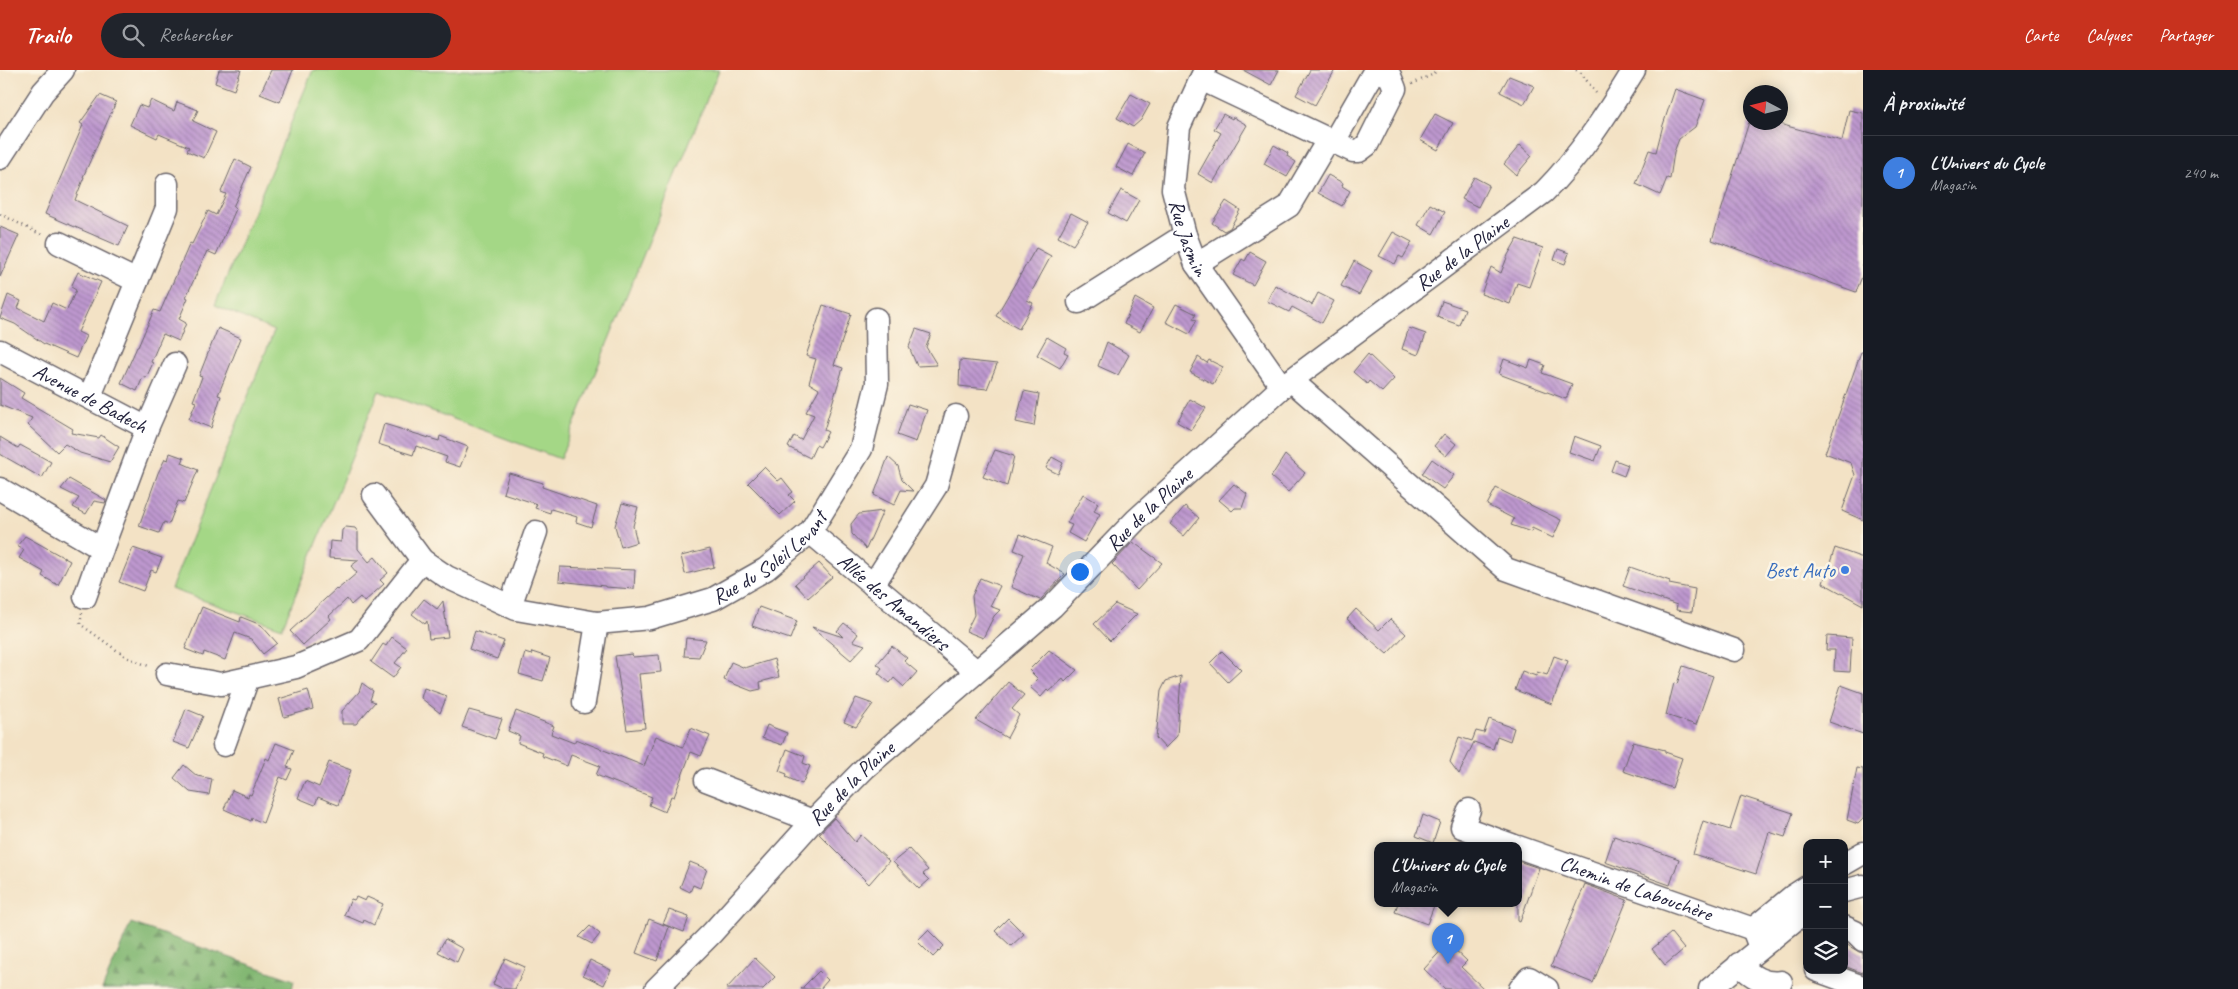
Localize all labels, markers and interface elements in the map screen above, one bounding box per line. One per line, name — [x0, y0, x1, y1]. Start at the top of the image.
search box — [101, 13, 451, 58]
text: Trailo — [25, 20, 71, 50]
icon: search — [119, 21, 147, 49]
text: Rechercher — [159, 23, 232, 47]
text: Carte — [2024, 24, 2058, 46]
text: Calques — [2086, 24, 2131, 46]
text: Partager — [2159, 24, 2213, 46]
north arrow — [1743, 85, 1788, 130]
text: À proximité — [1883, 90, 1963, 116]
text: L'Univers du Cycle — [1930, 151, 2044, 175]
text: 1 — [1895, 163, 1903, 183]
text: 240 m — [2184, 163, 2218, 183]
text: Magasin — [1930, 175, 1976, 195]
street label: Rue Jasmin — [1163, 197, 1214, 282]
street label: Rue de la Plaine — [1410, 208, 1516, 296]
street label: Avenue de Badech — [29, 358, 152, 439]
street label: Rue de la Plaine — [1100, 460, 1200, 556]
street label: Rue du Soleil Levant — [707, 504, 834, 610]
street label: Allée des Amandiers — [832, 548, 956, 657]
place label: Best Auto — [1765, 557, 1837, 583]
your location — [1067, 559, 1093, 585]
marker: Best Auto — [1839, 564, 1851, 576]
street label: Rue de la Plaine — [803, 734, 902, 831]
map controls — [1803, 839, 1848, 974]
button: + — [1803, 839, 1848, 884]
popup — [1374, 842, 1522, 907]
street label: Chemin de Labouchère — [1557, 850, 1718, 927]
text: L'Univers du Cycle — [1391, 853, 1505, 877]
text: Magasin — [1391, 877, 1437, 897]
button: − — [1803, 884, 1848, 929]
pin: 1 — [1432, 923, 1464, 964]
button: layers — [1803, 929, 1848, 974]

